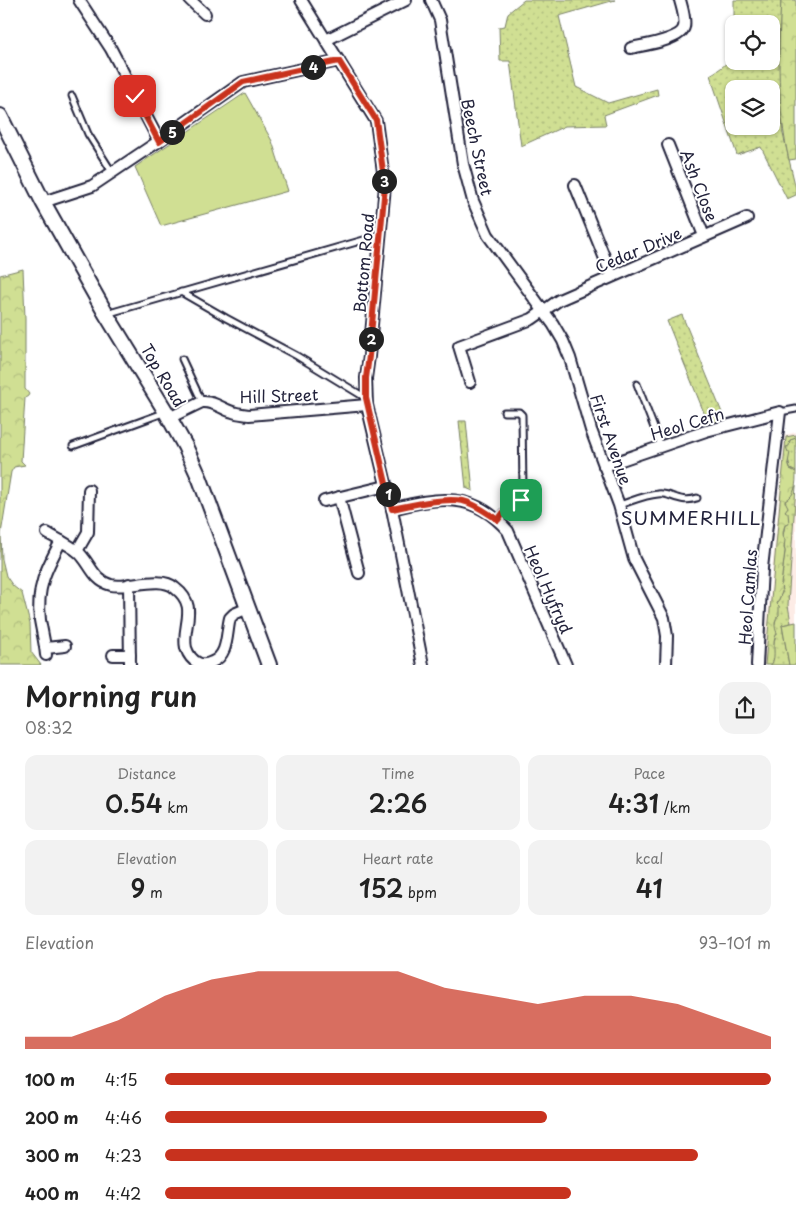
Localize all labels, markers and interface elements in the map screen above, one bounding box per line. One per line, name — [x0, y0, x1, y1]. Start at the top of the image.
map controls — [725, 15, 780, 135]
button: locate — [725, 15, 780, 70]
pin: 4 — [300, 54, 326, 80]
text: 4 — [309, 57, 318, 78]
pin — [114, 75, 156, 117]
button: layers — [725, 80, 780, 135]
icon: check — [121, 82, 149, 110]
street label: Beech Street — [456, 96, 500, 198]
pin: 5 — [160, 120, 184, 144]
text: 5 — [168, 122, 177, 143]
street label: Ash Close — [675, 145, 725, 225]
pin: 3 — [372, 168, 396, 194]
text: 3 — [380, 171, 389, 192]
street label: Bottom Road — [347, 212, 379, 314]
street label: Cedar Drive — [591, 220, 685, 278]
pin: 2 — [358, 326, 384, 352]
text: 2 — [367, 329, 376, 350]
street label: Top Road — [136, 339, 192, 411]
street label: Hill Street — [239, 382, 319, 408]
street label: First Avenue — [585, 390, 639, 488]
street label: Heol Cefn — [647, 400, 727, 446]
pin — [500, 479, 542, 521]
pin: 1 — [376, 482, 400, 506]
text: 1 — [385, 484, 392, 505]
icon: arrive — [507, 486, 535, 514]
district label: SUMMERHILL — [621, 503, 761, 531]
street label: Heol Hyfryd — [519, 541, 579, 637]
street label: Heol Camlas — [732, 548, 762, 646]
text: Morning run — [25, 674, 197, 717]
button: share — [719, 682, 771, 734]
text: 08:32 — [25, 715, 73, 739]
text: Distance — [117, 763, 176, 784]
text: Time — [381, 763, 415, 784]
text: Pace — [634, 763, 665, 784]
text: 0.54 — [105, 784, 163, 822]
text: 2:26 — [369, 784, 427, 822]
text: 4:31 — [608, 784, 659, 822]
text: km — [163, 797, 188, 818]
text: /km — [659, 797, 690, 818]
text: Elevation — [116, 848, 177, 869]
text: Heart rate — [363, 848, 433, 869]
text: kcal — [635, 848, 663, 869]
text: 9 — [131, 869, 145, 907]
text: 152 — [359, 869, 403, 907]
text: 41 — [636, 869, 663, 907]
text: m — [145, 882, 163, 903]
text: bpm — [403, 882, 437, 903]
text: Elevation — [25, 930, 94, 954]
text: 93–101 m — [699, 930, 771, 954]
text: 100 m — [25, 1067, 75, 1091]
text: 4:15 — [105, 1067, 138, 1091]
text: 200 m — [25, 1105, 79, 1129]
text: 4:46 — [105, 1105, 142, 1129]
text: 300 m — [25, 1143, 79, 1167]
text: 4:23 — [105, 1143, 142, 1167]
text: 400 m — [25, 1181, 79, 1205]
text: 4:42 — [105, 1181, 141, 1205]

